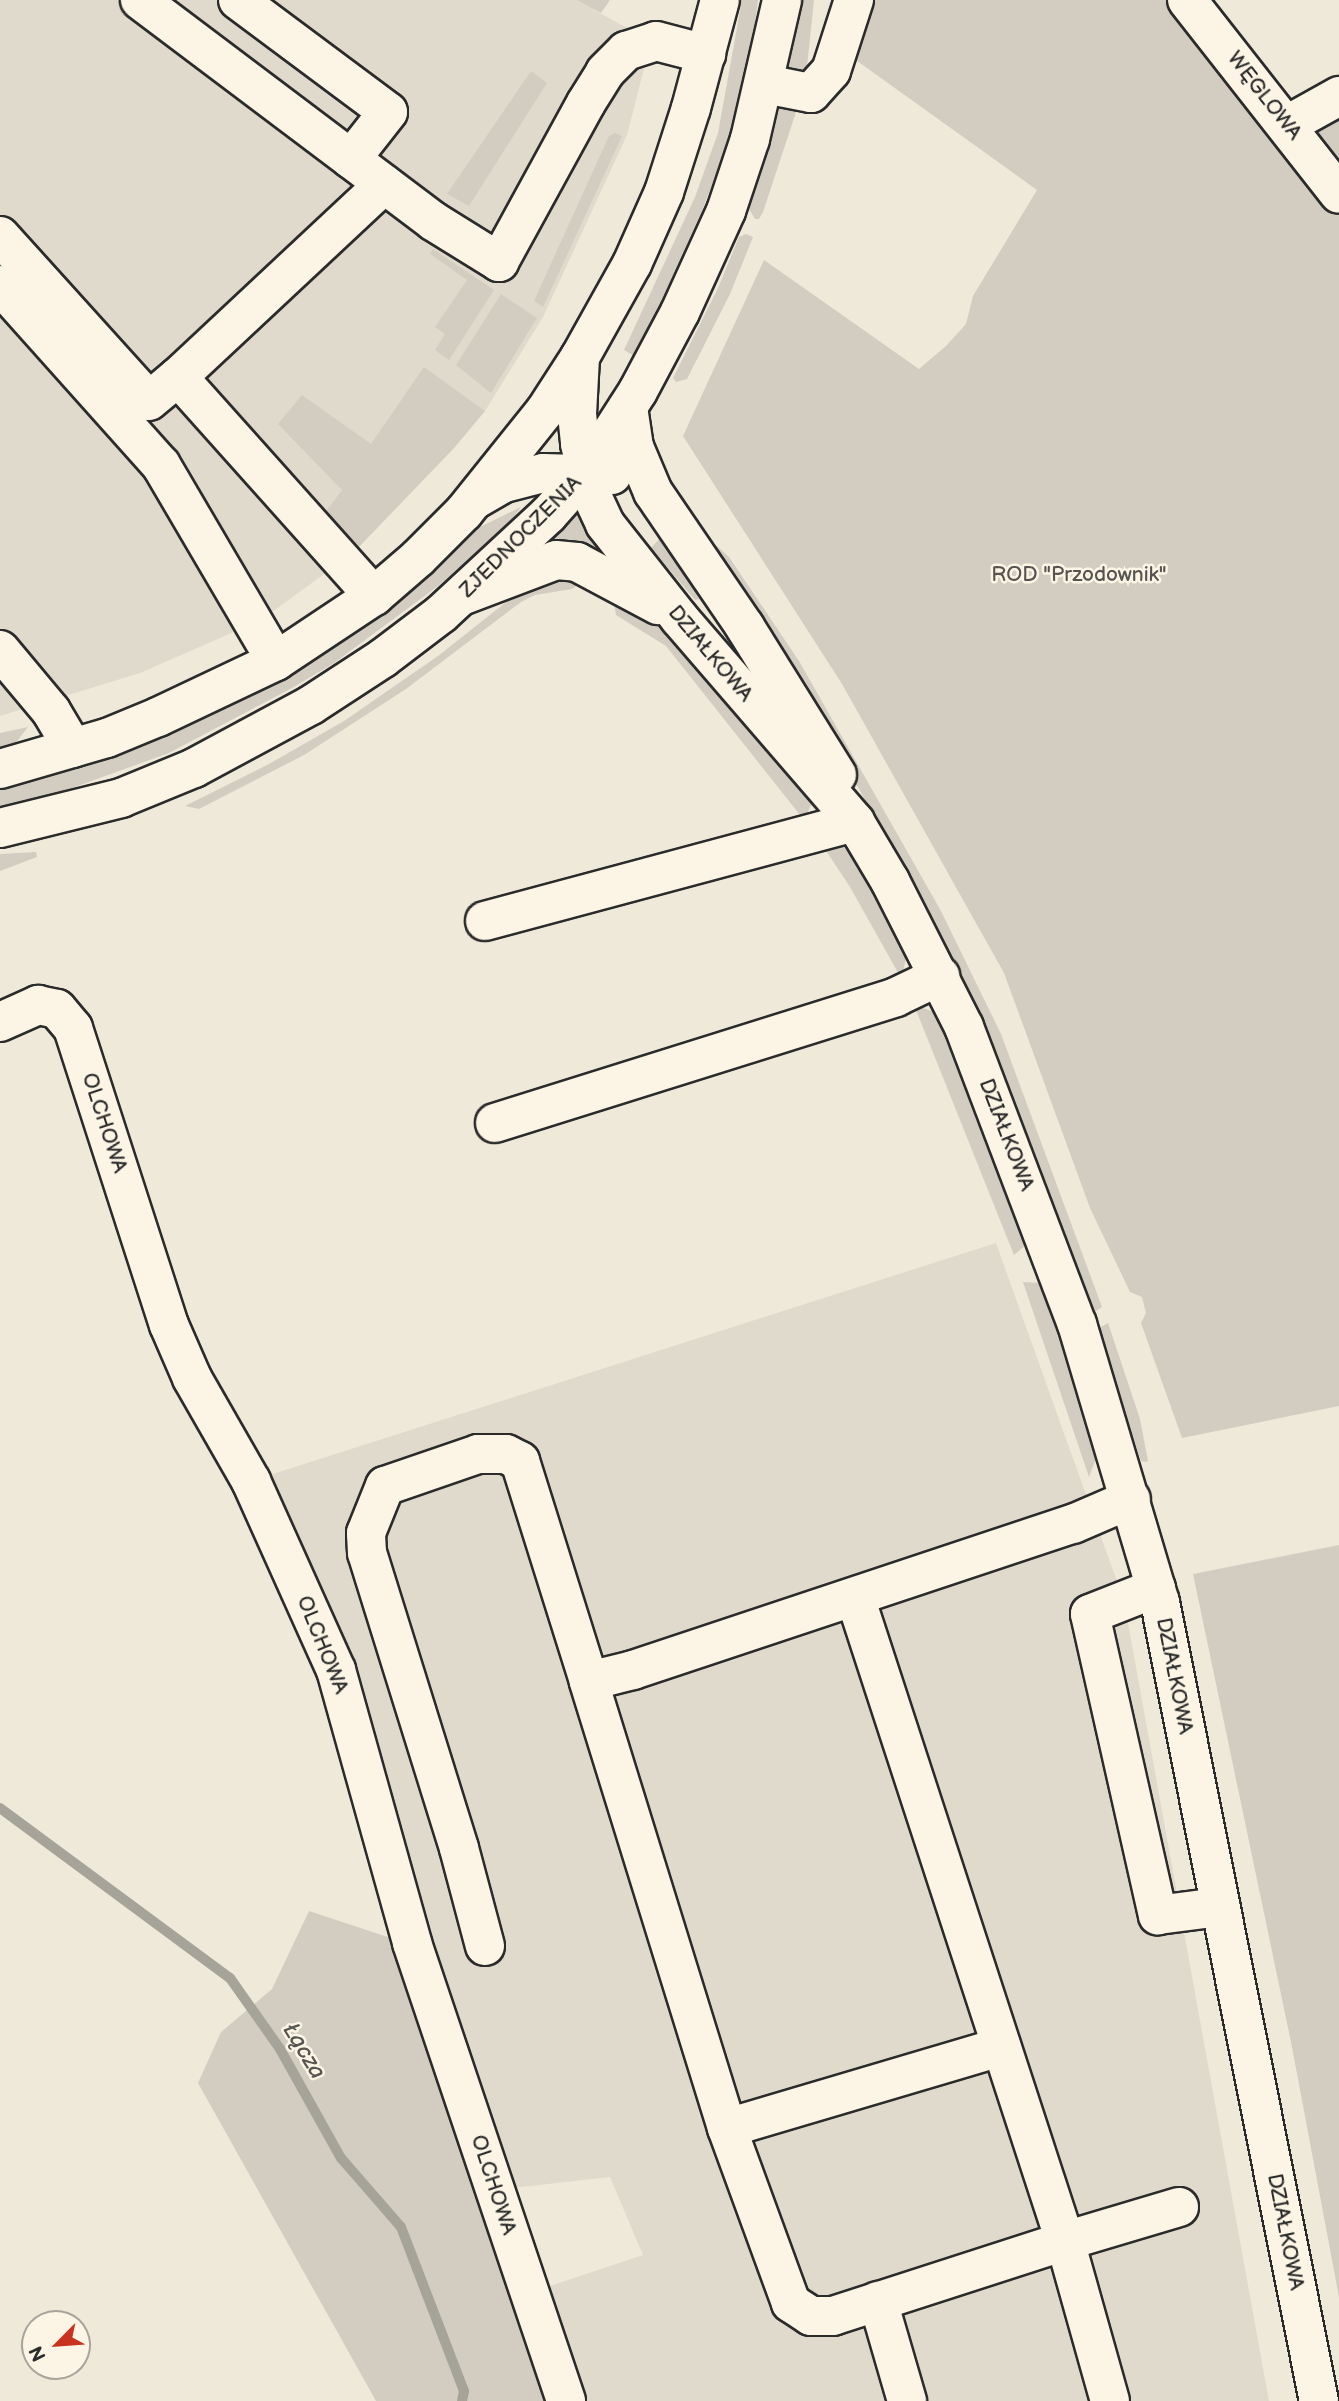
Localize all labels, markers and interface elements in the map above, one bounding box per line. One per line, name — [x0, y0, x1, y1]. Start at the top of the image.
street label: WĘGLOWA — [1222, 47, 1306, 145]
street label: ZJEDNOCZENIA — [455, 471, 587, 603]
park label: ROD "Przodownik" — [991, 562, 1167, 588]
street label: DZIAŁKOWA — [662, 601, 758, 707]
street label: OLCHOWA — [76, 1070, 132, 1176]
street label: DZIAŁKOWA — [973, 1075, 1039, 1195]
street label: OLCHOWA — [291, 1592, 353, 1698]
street label: DZIAŁKOWA — [1150, 1616, 1198, 1736]
water label: Łącza — [277, 2018, 331, 2084]
street label: OLCHOWA — [465, 2132, 521, 2238]
street label: DZIAŁKOWA — [1261, 2172, 1309, 2292]
north arrow — [21, 2310, 91, 2380]
text: N — [25, 2342, 52, 2365]

